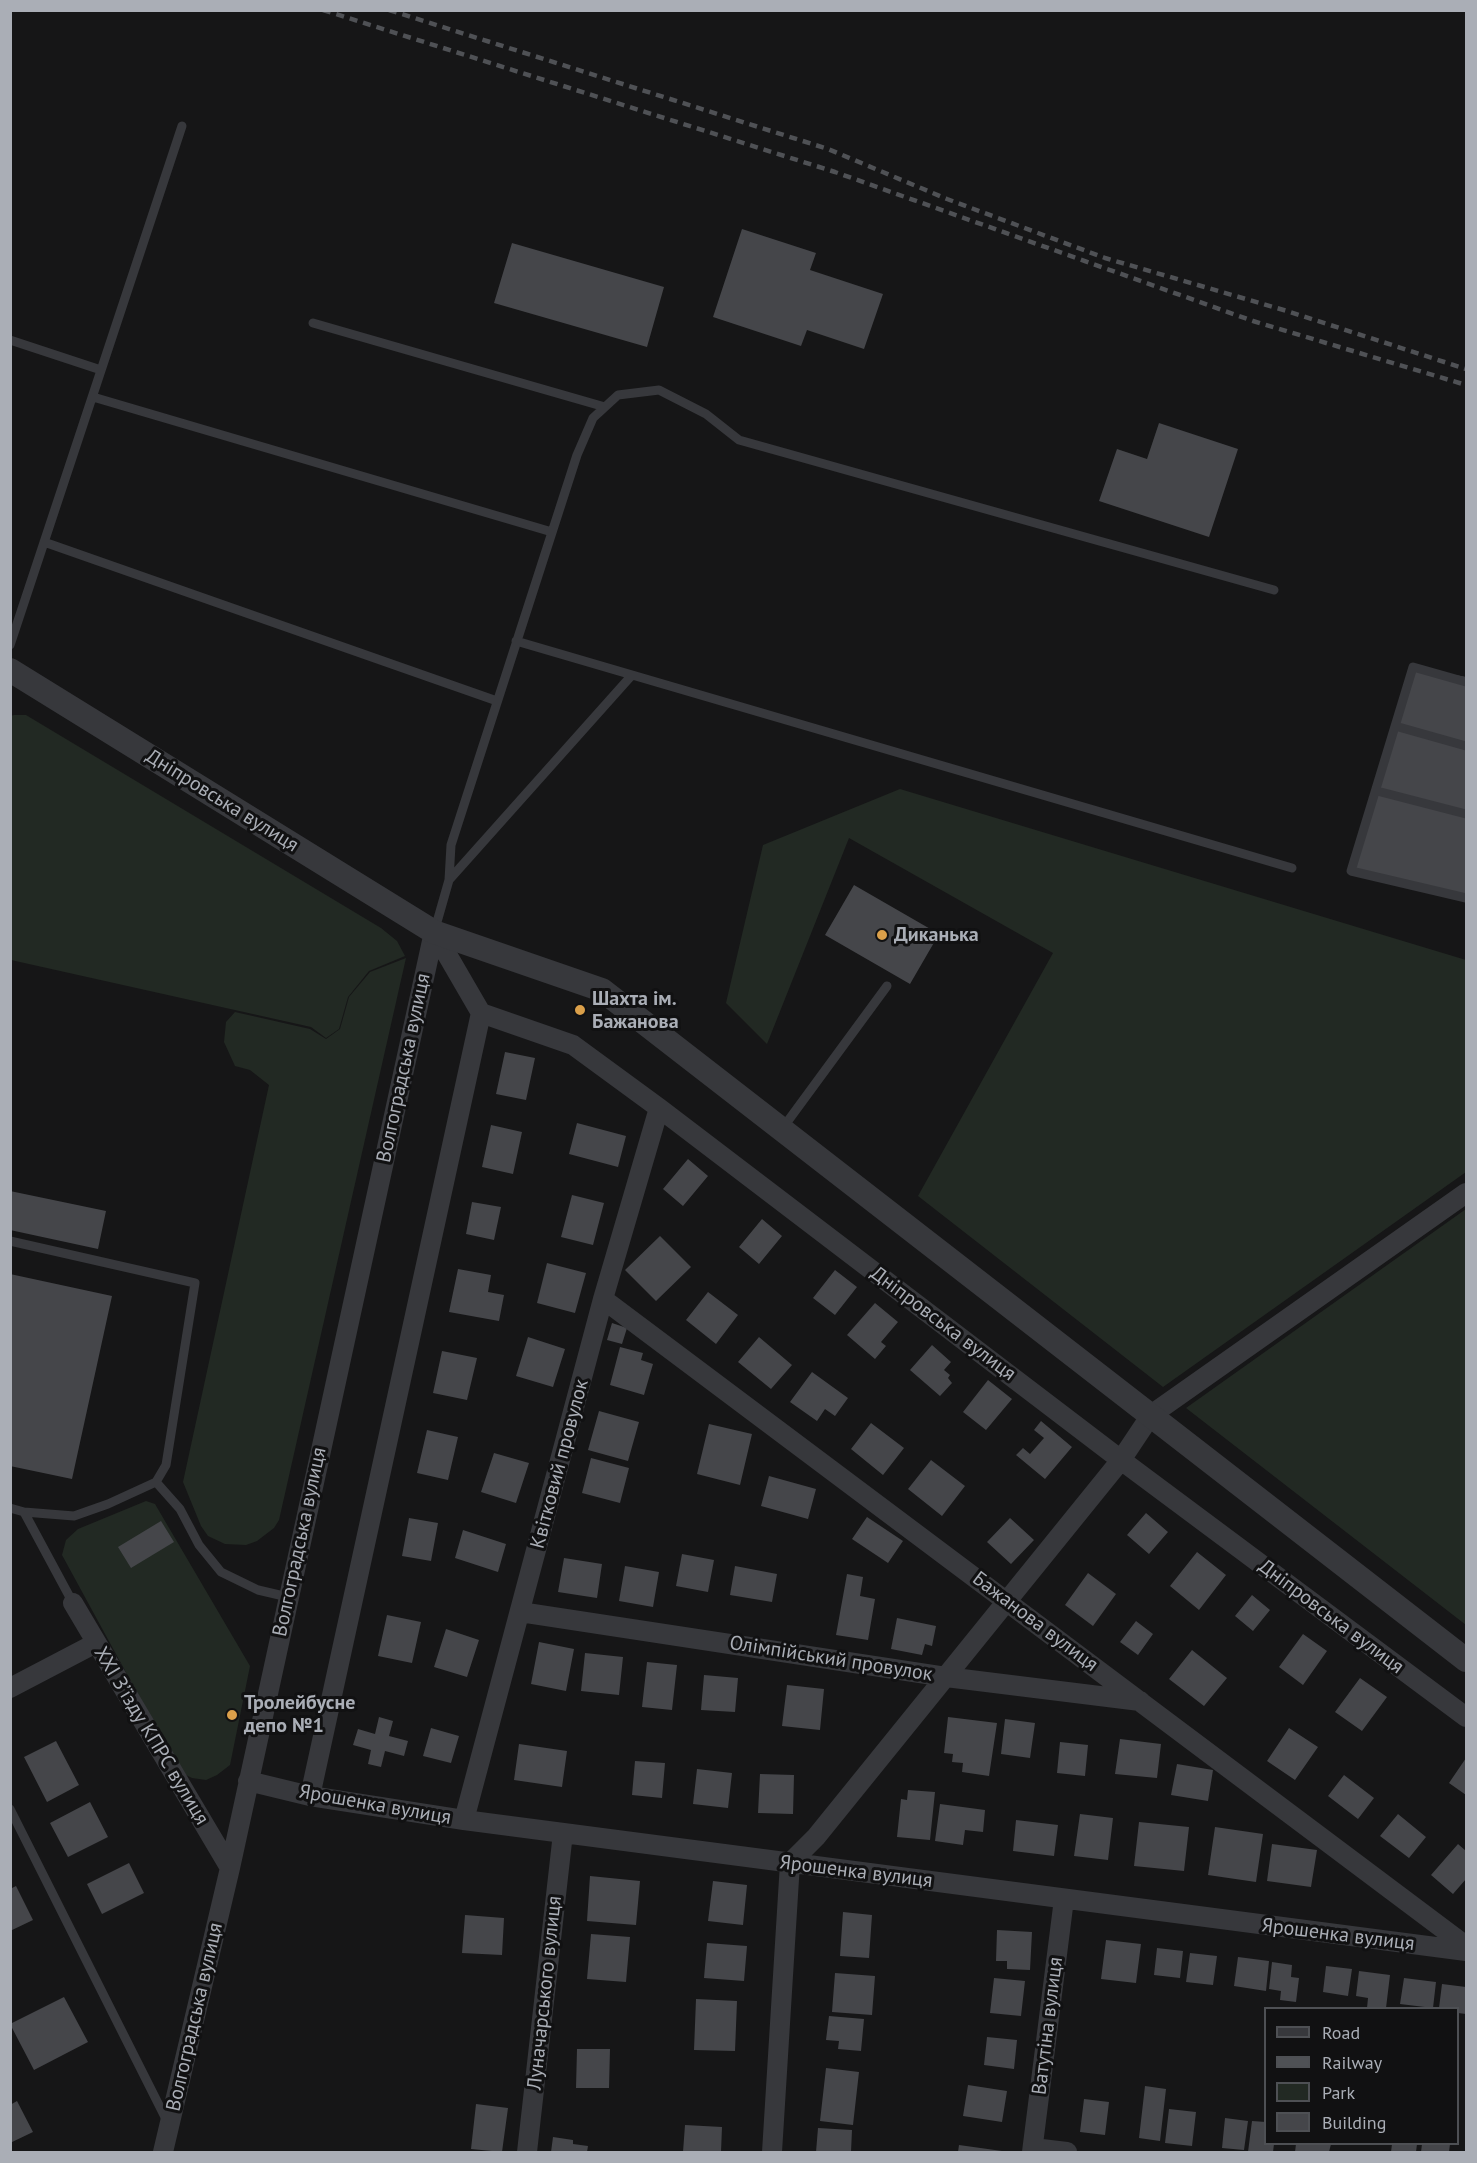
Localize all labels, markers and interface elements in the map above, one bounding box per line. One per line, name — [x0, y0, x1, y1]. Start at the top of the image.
street label: Дніпровська вулиця — [141, 744, 303, 858]
place label: Диканька — [894, 923, 979, 947]
marker: Диканька — [875, 928, 889, 942]
street label: Волгоградська вулиця — [372, 971, 436, 1165]
place label: Шахта ім. Бажанова — [592, 987, 679, 1034]
marker: Шахта ім. Бажанова — [573, 1003, 587, 1017]
street label: Дніпровська вулиця — [866, 1262, 1020, 1386]
street label: Квітковий провулок — [526, 1377, 594, 1551]
street label: Волгоградська вулиця — [268, 1445, 332, 1639]
street label: Дніпровська вулиця — [1254, 1555, 1408, 1679]
street label: Бажанова вулиця — [967, 1567, 1103, 1677]
street label: Олімпійський провулок — [728, 1631, 934, 1687]
street label: XXI З’їзду КПРС вулиця — [88, 1643, 214, 1829]
place label: Тролейбусне депо №1 — [244, 1691, 355, 1738]
marker: Тролейбусне депо №1 — [225, 1708, 239, 1722]
street label: Ярошенка вулиця — [297, 1780, 453, 1830]
street label: Ярошенка вулиця — [778, 1851, 934, 1893]
street label: Луначарського вулиця — [523, 1895, 567, 2091]
street label: Ярошенка вулиця — [1260, 1914, 1416, 1956]
street label: Волгоградська вулиця — [162, 1920, 228, 2114]
street label: Ватутіна вулиця — [1028, 1956, 1068, 2096]
legend — [1264, 2007, 1459, 2145]
text: Road — [1322, 2021, 1360, 2044]
text: Railway — [1322, 2051, 1382, 2074]
text: Park — [1322, 2081, 1355, 2104]
text: Building — [1322, 2111, 1386, 2134]

